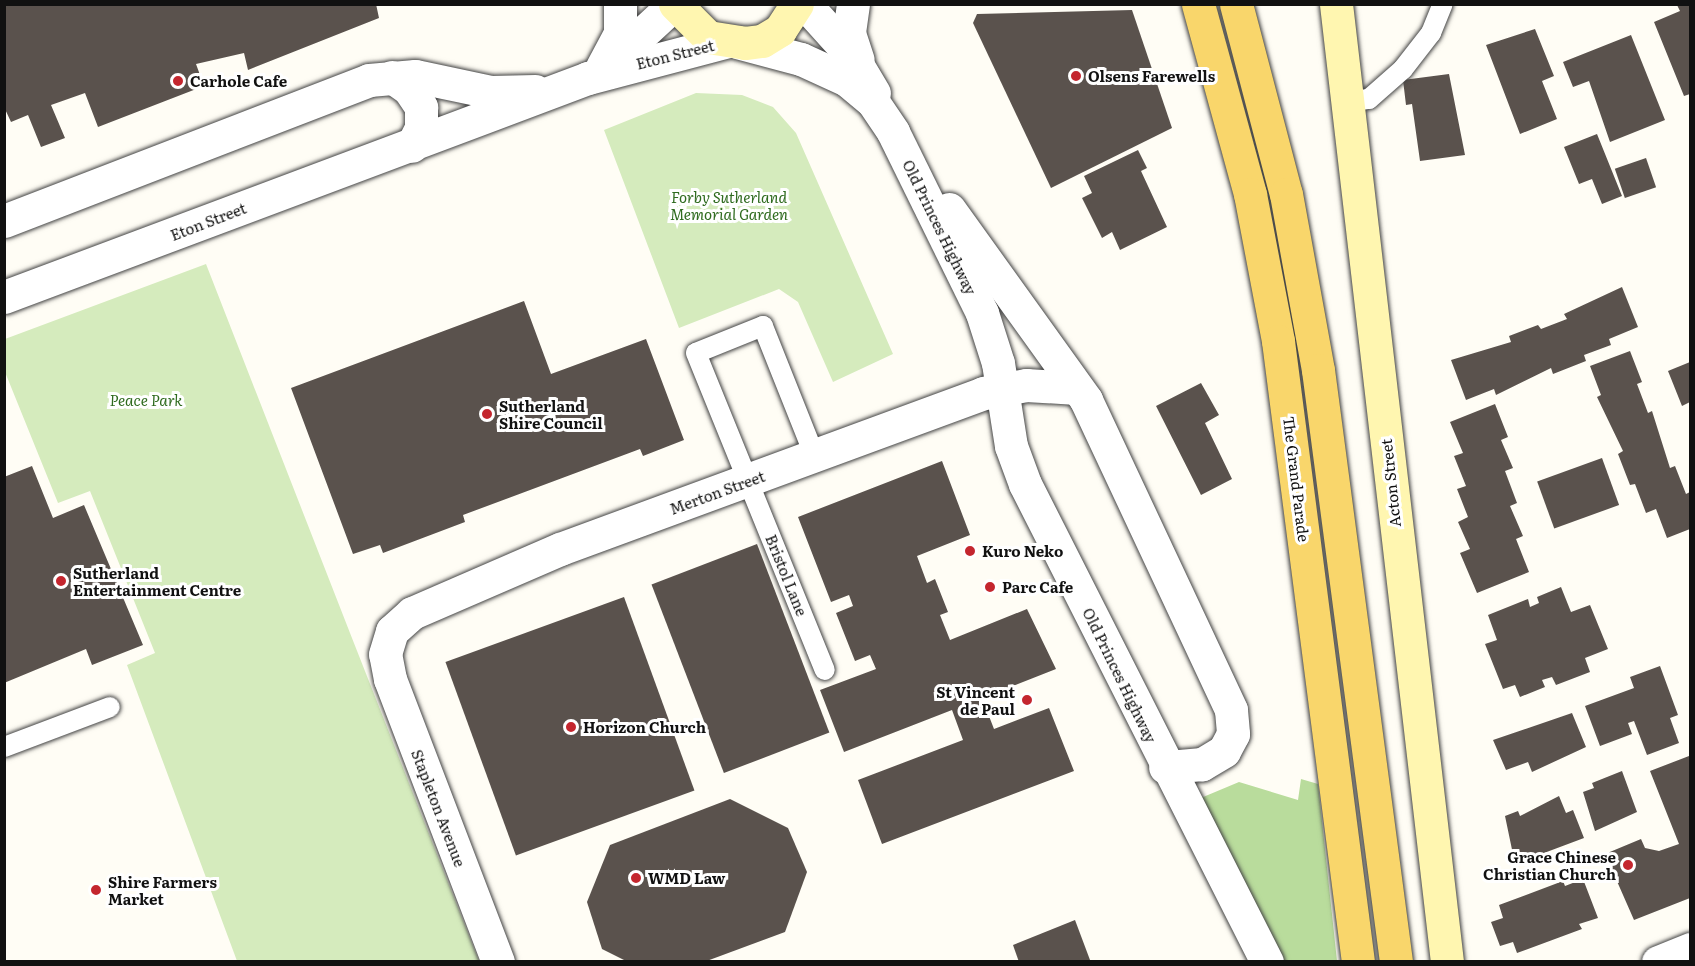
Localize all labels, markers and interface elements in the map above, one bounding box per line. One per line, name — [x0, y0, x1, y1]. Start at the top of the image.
street label: Eton Street — [634, 36, 716, 72]
place label: Olsens Farewells — [1088, 67, 1215, 85]
marker: Olsens Farewells — [1069, 69, 1083, 83]
place label: Carhole Cafe — [190, 72, 287, 90]
marker: Carhole Cafe — [171, 74, 185, 88]
street label: Old Princes Highway — [900, 157, 980, 297]
park label: Forby Sutherland Memorial Garden — [670, 187, 788, 222]
street label: Eton Street — [168, 198, 248, 244]
park label: Peace Park — [109, 391, 183, 409]
place label: Sutherland Shire Council — [499, 396, 603, 431]
marker: Sutherland Shire Council — [480, 407, 494, 421]
street label: The Grand Parade — [1280, 415, 1314, 543]
street label: Acton Street — [1376, 438, 1404, 528]
street label: Merton Street — [667, 466, 767, 518]
street label: Bristol Lane — [762, 532, 812, 618]
place label: Kuro Neko — [982, 542, 1063, 560]
marker: Kuro Neko — [963, 544, 977, 558]
place label: Sutherland Entertainment Centre — [73, 563, 241, 598]
marker: Sutherland Entertainment Centre — [54, 574, 68, 588]
place label: Parc Cafe — [1002, 578, 1073, 596]
marker: Parc Cafe — [983, 580, 997, 594]
street label: Old Princes Highway — [1080, 605, 1160, 745]
place label: St Vincent de Paul — [936, 682, 1015, 717]
marker: St Vincent de Paul — [1020, 693, 1034, 707]
place label: Horizon Church — [583, 718, 706, 736]
marker: Horizon Church — [564, 720, 578, 734]
street label: Stapleton Avenue — [408, 747, 470, 869]
place label: Grace Chinese Christian Church — [1483, 847, 1616, 882]
marker: Grace Chinese Christian Church — [1621, 858, 1635, 872]
place label: WMD Law — [648, 869, 725, 887]
marker: WMD Law — [629, 871, 643, 885]
place label: Shire Farmers Market — [108, 872, 217, 907]
marker: Shire Farmers Market — [89, 883, 103, 897]

